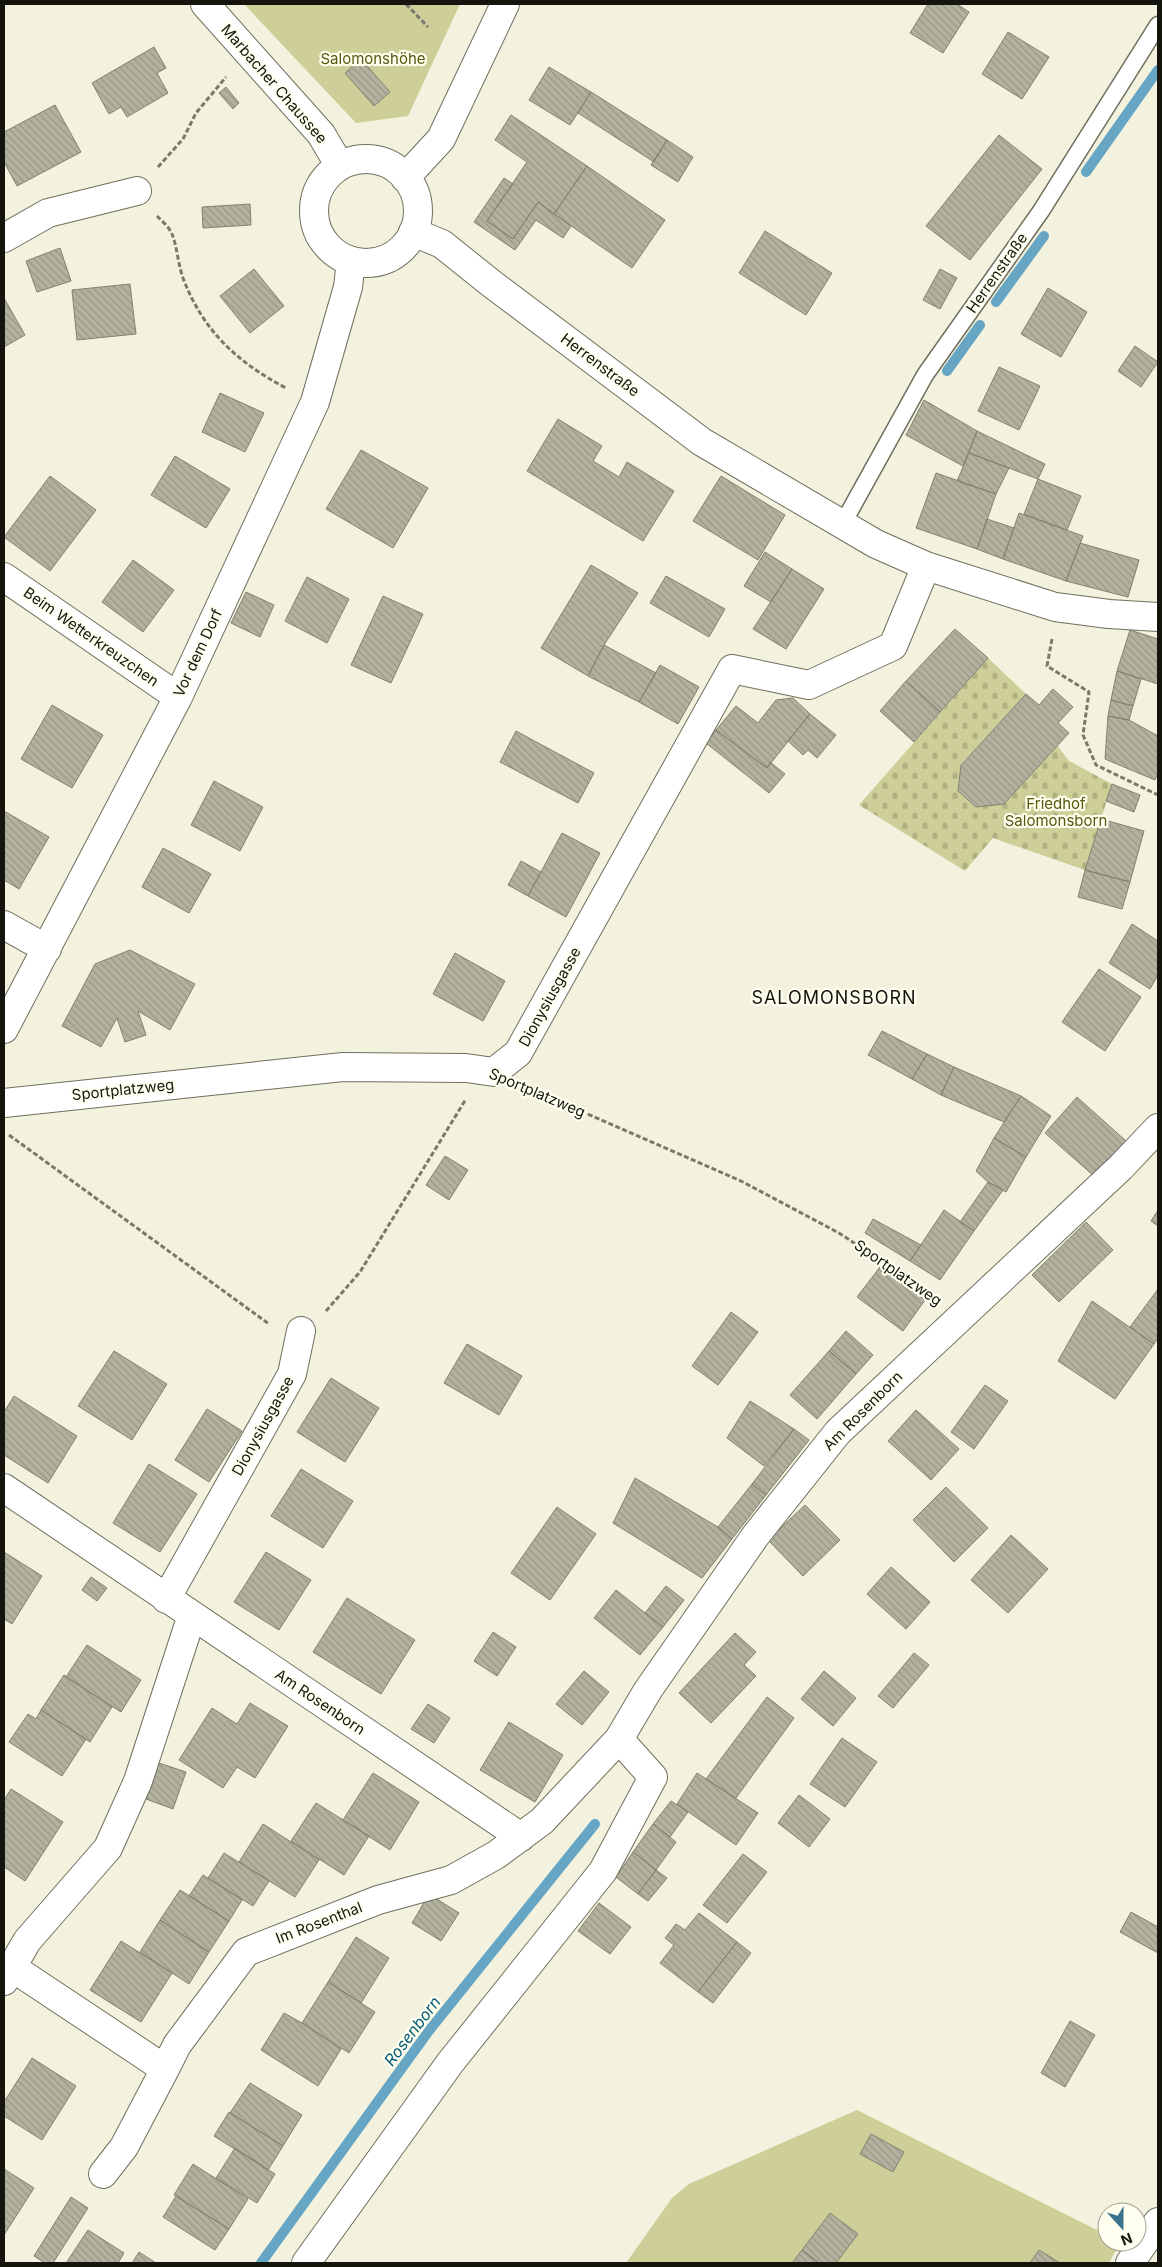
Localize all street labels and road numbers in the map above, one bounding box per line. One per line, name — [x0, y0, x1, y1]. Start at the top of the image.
street label: Marbacher Chaussee — [217, 20, 331, 147]
street label: Herrenstraße — [962, 229, 1031, 317]
street label: Herrenstraße — [557, 329, 643, 400]
street label: Beim Wetterkreuzchen — [20, 583, 163, 690]
street label: Vor dem Dorf — [169, 605, 226, 700]
street label: Dionysiusgasse — [514, 944, 585, 1050]
street label: Sportplatzweg — [486, 1064, 588, 1121]
street label: Sportplatzweg — [71, 1075, 175, 1104]
street label: Sportplatzweg — [851, 1235, 946, 1310]
street label: Am Rosenborn — [819, 1367, 906, 1454]
street label: Dionysiusgasse — [227, 1373, 298, 1479]
street label: Am Rosenborn — [272, 1664, 369, 1739]
street label: Im Rosenthal — [273, 1897, 365, 1948]

